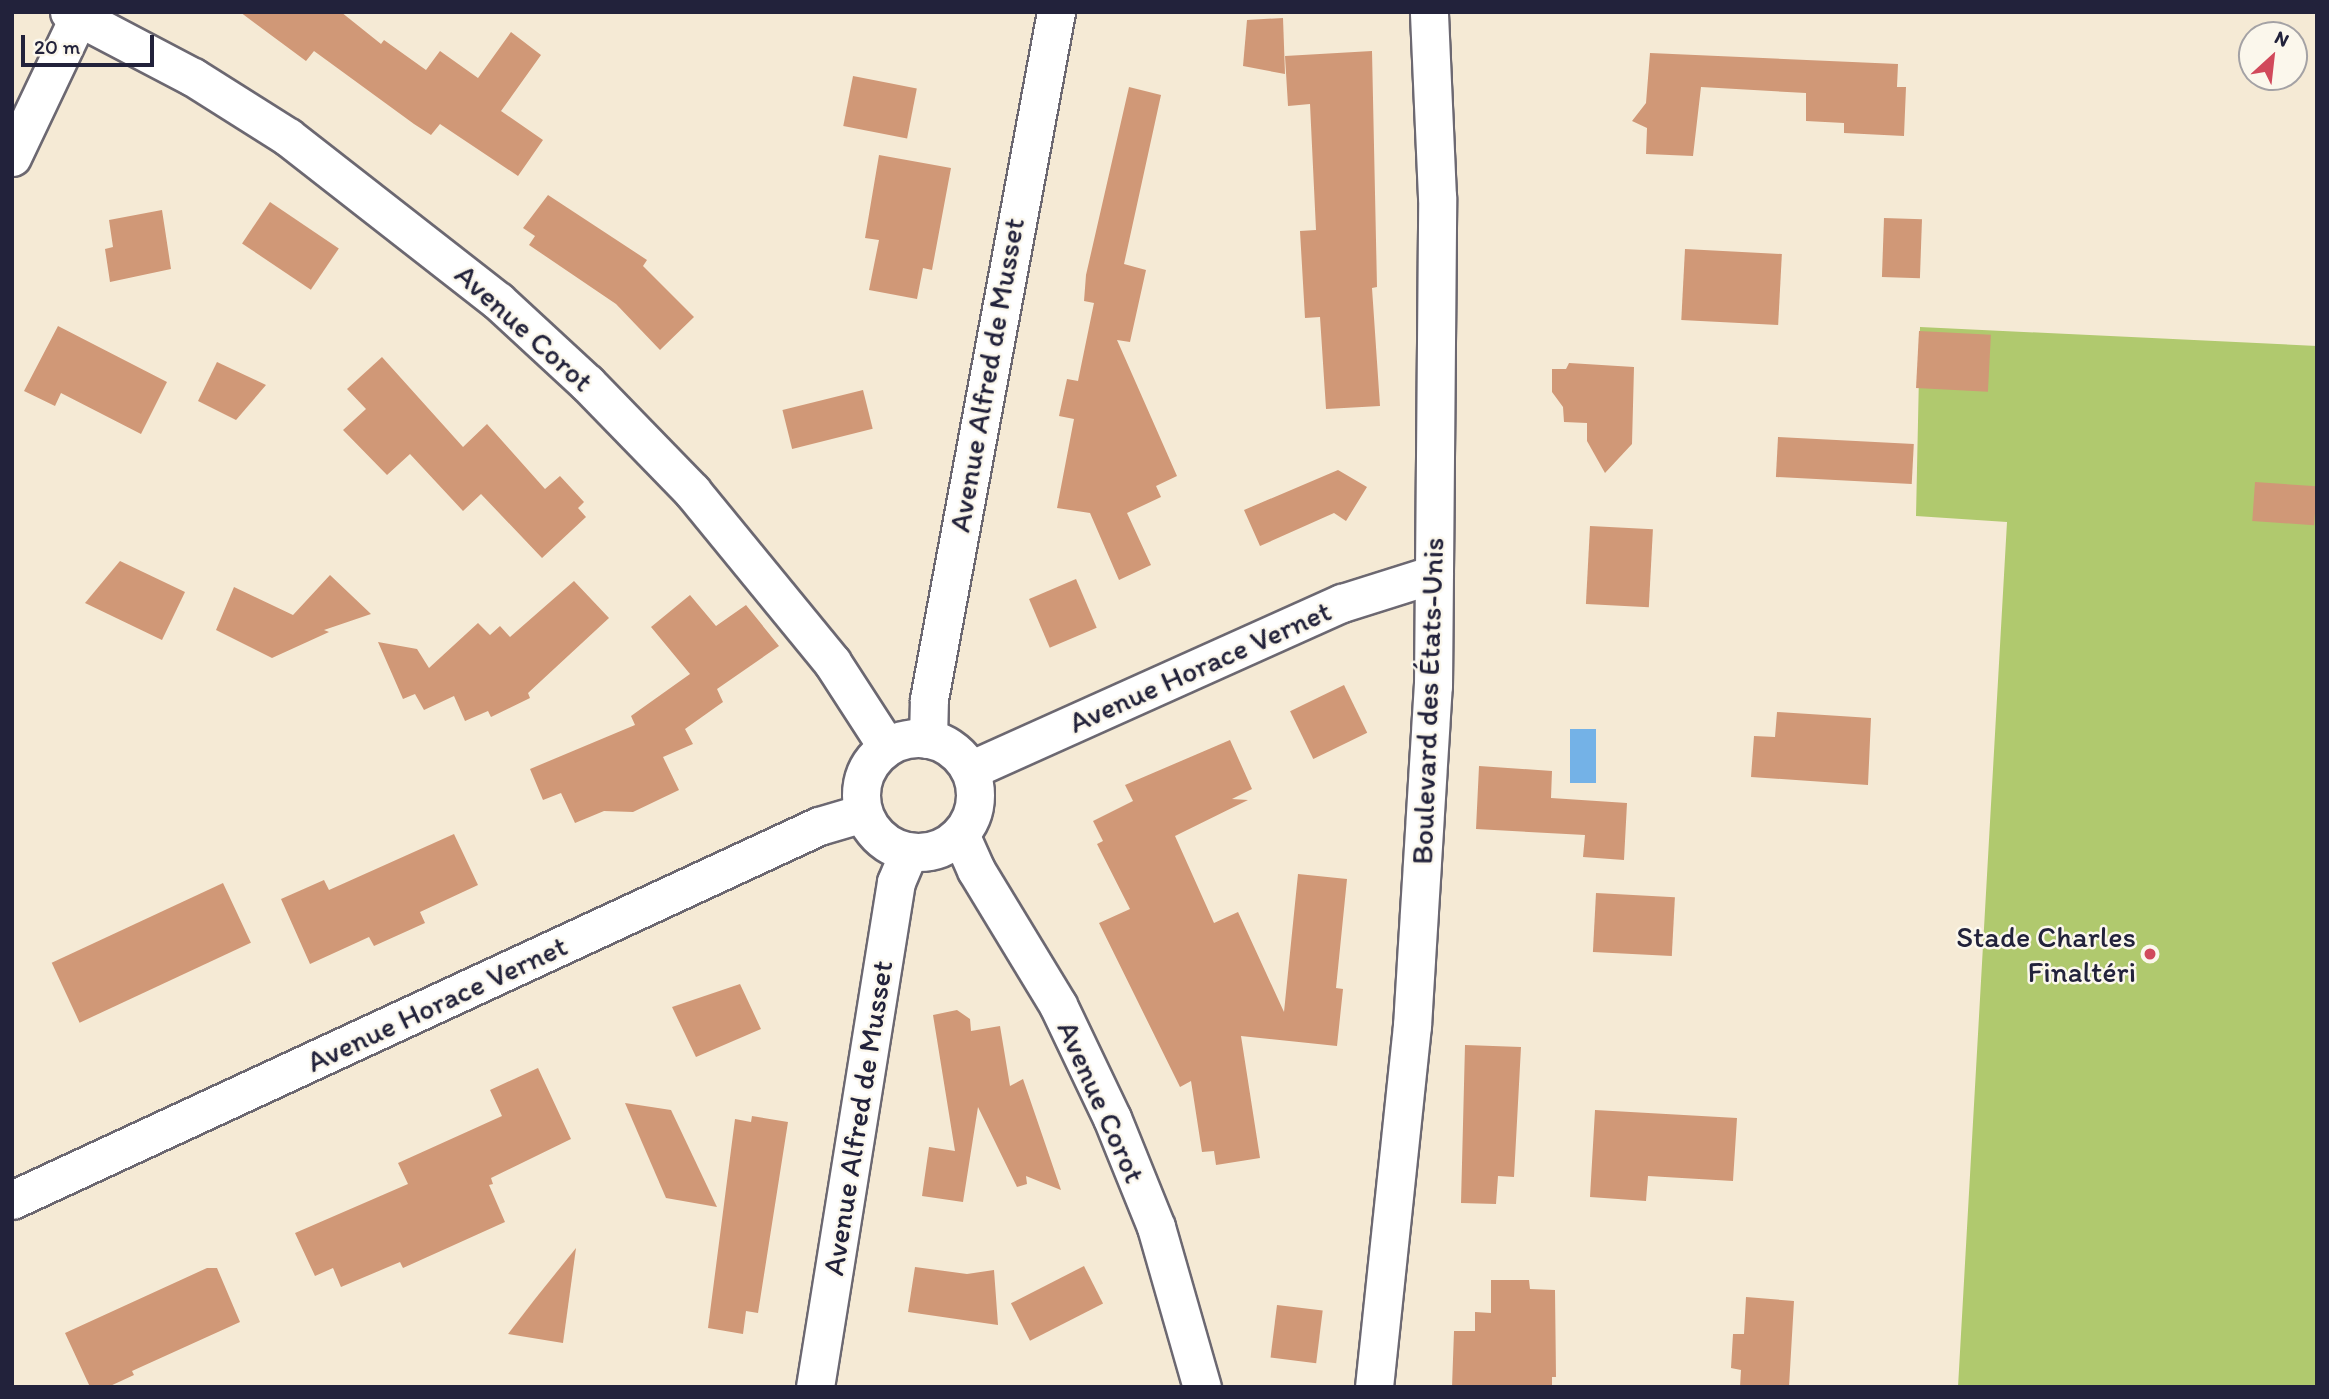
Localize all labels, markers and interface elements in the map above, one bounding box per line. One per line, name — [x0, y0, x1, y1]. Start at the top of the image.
scale bar — [24, 21, 158, 65]
north arrow — [2238, 21, 2308, 91]
text: N — [2271, 25, 2293, 52]
text: 20 m — [34, 34, 80, 59]
street label: Avenue Alfred de Musset — [942, 215, 1032, 535]
street label: Avenue Corot — [447, 257, 601, 399]
street label: Boulevard des États-Unis — [1404, 537, 1452, 865]
street label: Avenue Horace Vernet — [1064, 593, 1336, 741]
place label: Stade Charles Finaltéri — [1957, 919, 2136, 990]
street label: Avenue Horace Vernet — [301, 928, 573, 1080]
marker: Stade Charles Finaltéri — [2142, 946, 2158, 962]
street label: Avenue Alfred de Musset — [815, 958, 901, 1278]
street label: Avenue Corot — [1049, 1015, 1153, 1189]

